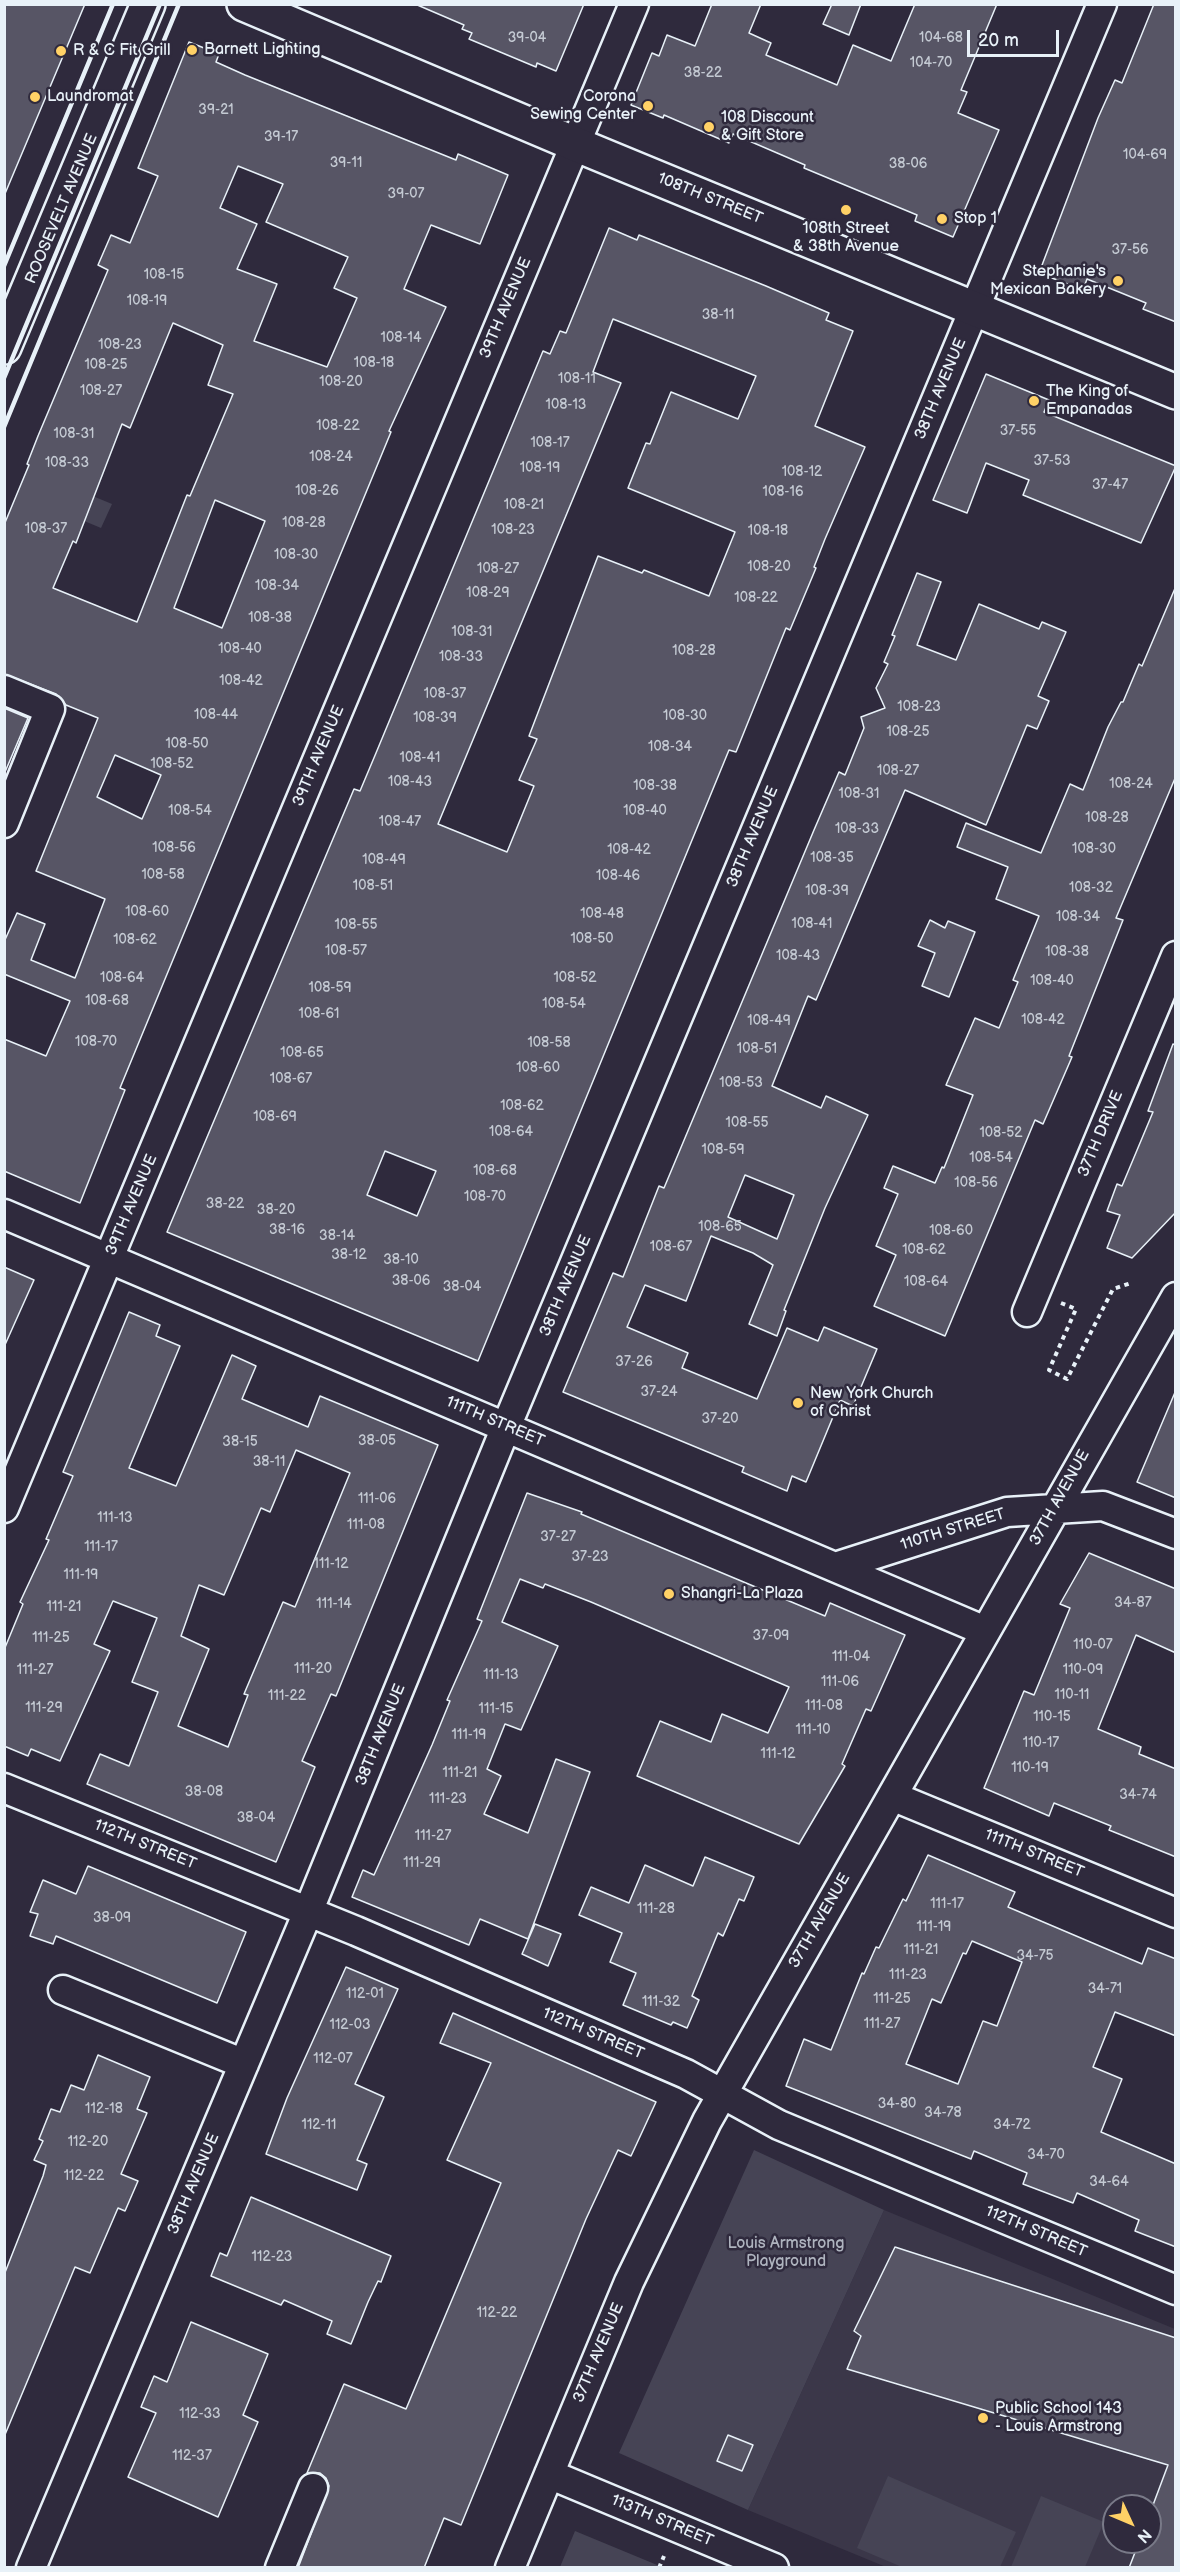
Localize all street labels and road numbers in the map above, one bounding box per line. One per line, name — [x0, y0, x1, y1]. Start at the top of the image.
street label: ROOSEVELT AVENUE — [22, 131, 102, 287]
street label: 108TH STREET — [655, 169, 765, 229]
street label: 39TH AVENUE — [476, 255, 536, 361]
street label: 38TH AVENUE — [911, 336, 971, 442]
street label: 39TH AVENUE — [289, 703, 349, 809]
street label: 38TH AVENUE — [723, 784, 783, 890]
street label: 37TH DRIVE — [1074, 1088, 1128, 1180]
street label: 39TH AVENUE — [102, 1152, 162, 1258]
street label: 38TH AVENUE — [536, 1233, 596, 1339]
street label: 111TH STREET — [443, 1393, 547, 1451]
street label: 37TH AVENUE — [1026, 1447, 1094, 1549]
street label: 110TH STREET — [898, 1505, 1008, 1555]
street label: 38TH AVENUE — [352, 1681, 410, 1789]
street label: 112TH STREET — [91, 1816, 199, 1874]
street label: 111TH STREET — [982, 1825, 1086, 1883]
street label: 37TH AVENUE — [785, 1870, 855, 1972]
street label: 112TH STREET — [539, 2004, 647, 2064]
street label: 38TH AVENUE — [164, 2131, 224, 2237]
street label: 112TH STREET — [982, 2202, 1090, 2262]
street label: 37TH AVENUE — [569, 2300, 629, 2406]
street label: 113TH STREET — [608, 2491, 716, 2551]

